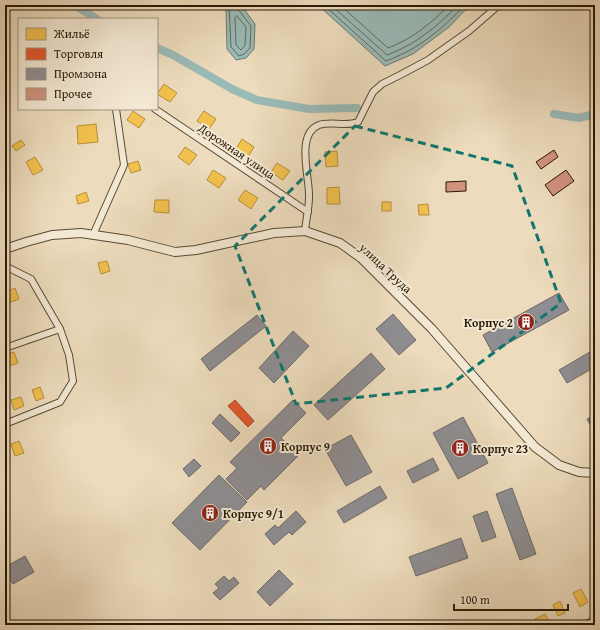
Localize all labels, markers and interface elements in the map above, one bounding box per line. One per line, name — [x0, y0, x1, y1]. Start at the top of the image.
legend — [18, 18, 158, 110]
text: Жильё — [53, 25, 90, 42]
text: Торговля — [54, 45, 103, 62]
text: Промзона — [54, 65, 107, 82]
text: Прочее — [54, 85, 92, 102]
street label: Дорожная улица — [195, 119, 279, 183]
street label: улица Труда — [355, 238, 416, 297]
building icon: Корпус 2 — [516, 312, 536, 332]
place label: Корпус 2 — [464, 314, 513, 331]
building icon: Корпус 9 — [258, 436, 278, 456]
place label: Корпус 9 — [281, 438, 330, 455]
building icon: Корпус 23 — [450, 438, 470, 458]
place label: Корпус 23 — [473, 440, 528, 457]
building icon: Корпус 9/1 — [200, 503, 220, 523]
place label: Корпус 9/1 — [223, 505, 284, 522]
scale bar — [454, 586, 568, 612]
text: 100 m — [460, 591, 490, 608]

